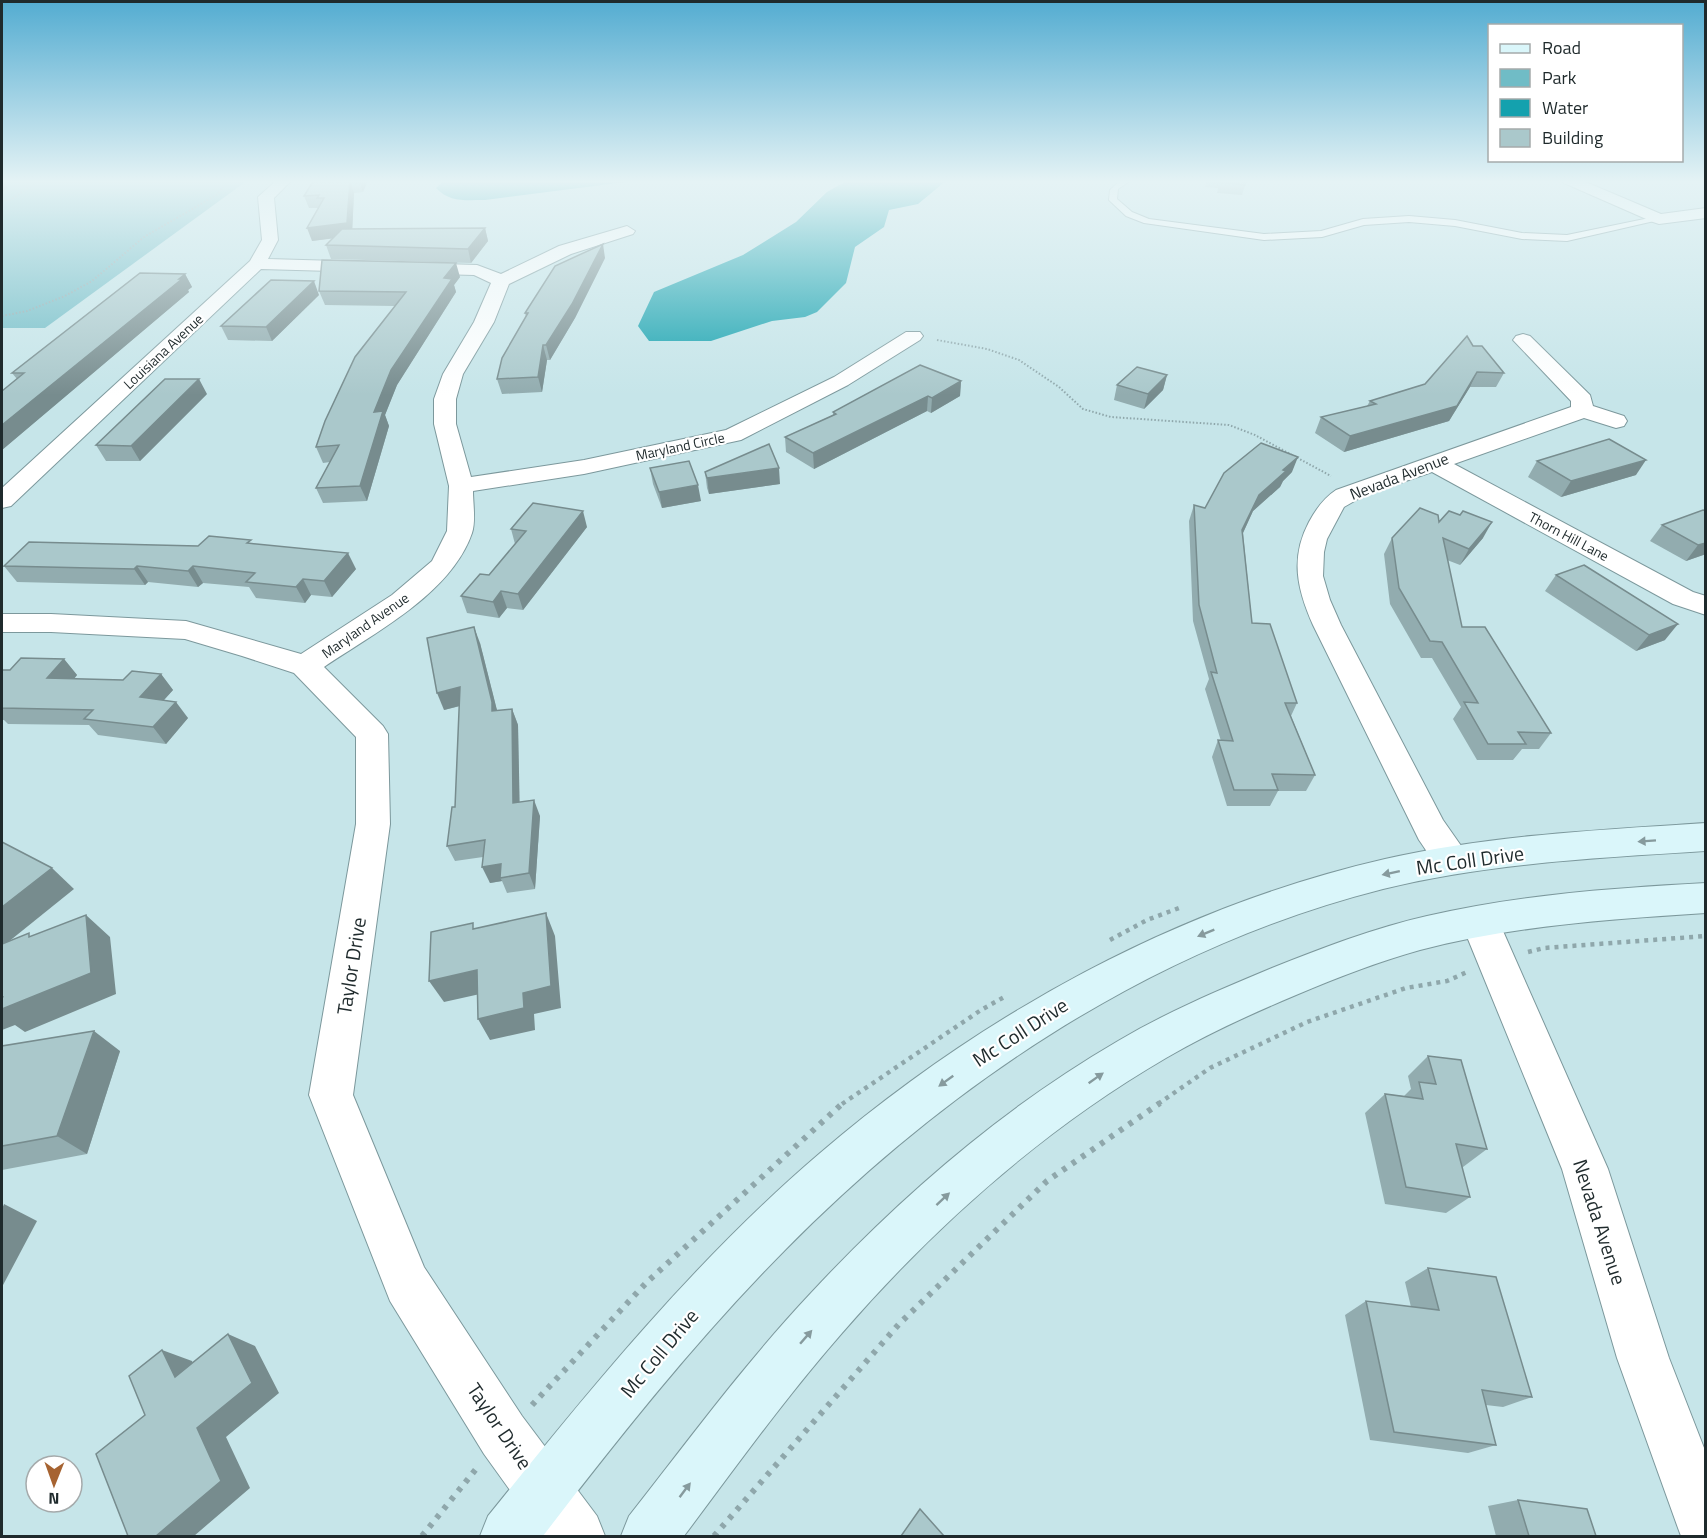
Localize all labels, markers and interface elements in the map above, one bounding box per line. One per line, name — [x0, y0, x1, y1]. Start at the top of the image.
legend — [1488, 24, 1683, 162]
text: Road — [1542, 34, 1581, 61]
text: Park — [1542, 64, 1577, 91]
text: Water — [1542, 94, 1588, 121]
text: Building — [1542, 124, 1603, 151]
street label: Louisiana Avenue — [118, 308, 208, 394]
street label: Maryland Circle — [634, 426, 726, 466]
street label: Nevada Avenue — [1346, 446, 1452, 506]
street label: Thorn Hill Lane — [1525, 506, 1613, 566]
street label: Maryland Avenue — [317, 587, 413, 663]
one-way arrow — [1638, 836, 1657, 846]
street label: Mc Coll Drive — [1414, 837, 1526, 883]
one-way arrow — [1382, 868, 1401, 878]
street label: Taylor Drive — [328, 915, 374, 1017]
one-way arrow — [1197, 929, 1215, 938]
street label: Mc Coll Drive — [966, 989, 1074, 1075]
one-way arrow — [1088, 1073, 1104, 1085]
one-way arrow — [939, 1075, 955, 1087]
street label: Nevada Avenue — [1565, 1155, 1635, 1289]
one-way arrow — [935, 1192, 949, 1206]
street label: Mc Coll Drive — [612, 1301, 706, 1405]
one-way arrow — [799, 1330, 812, 1345]
street label: Taylor Drive — [460, 1376, 540, 1476]
north arrow — [24, 1454, 84, 1514]
one-way arrow — [678, 1482, 690, 1497]
text: N — [48, 1487, 59, 1511]

